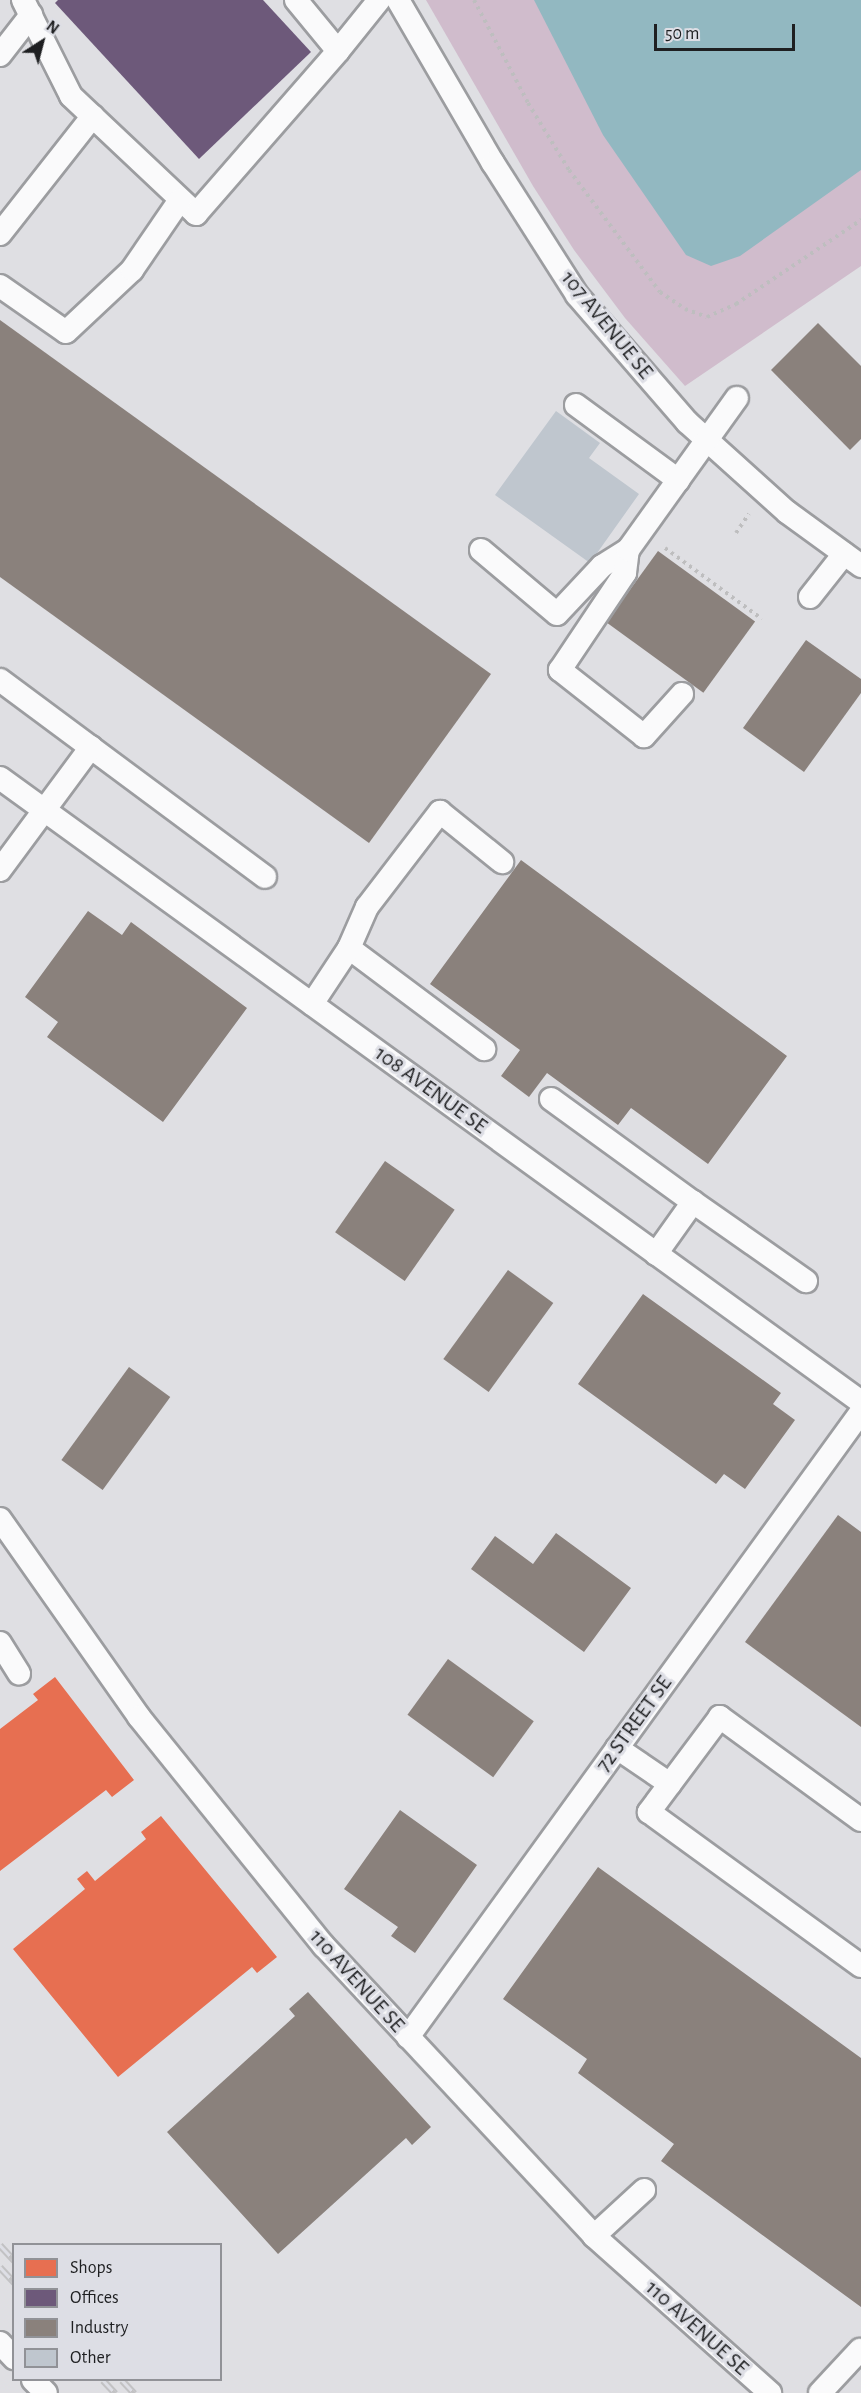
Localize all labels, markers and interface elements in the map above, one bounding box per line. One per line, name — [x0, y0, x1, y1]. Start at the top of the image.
north arrow — [12, 12, 72, 72]
scale bar — [657, 12, 798, 50]
text: N — [43, 18, 62, 37]
text: 50 m — [665, 25, 699, 43]
street label: 107 AVENUE SE — [555, 266, 659, 384]
street label: 108 AVENUE SE — [370, 1040, 492, 1140]
street label: 72 STREET SE — [590, 1671, 678, 1777]
street label: 110 AVENUE SE — [304, 1924, 410, 2038]
legend — [12, 2243, 222, 2381]
text: Shops — [70, 2259, 112, 2277]
street label: 110 AVENUE SE — [640, 2275, 754, 2381]
text: Offices — [70, 2289, 119, 2307]
text: Industry — [70, 2319, 129, 2337]
text: Other — [70, 2349, 111, 2367]

